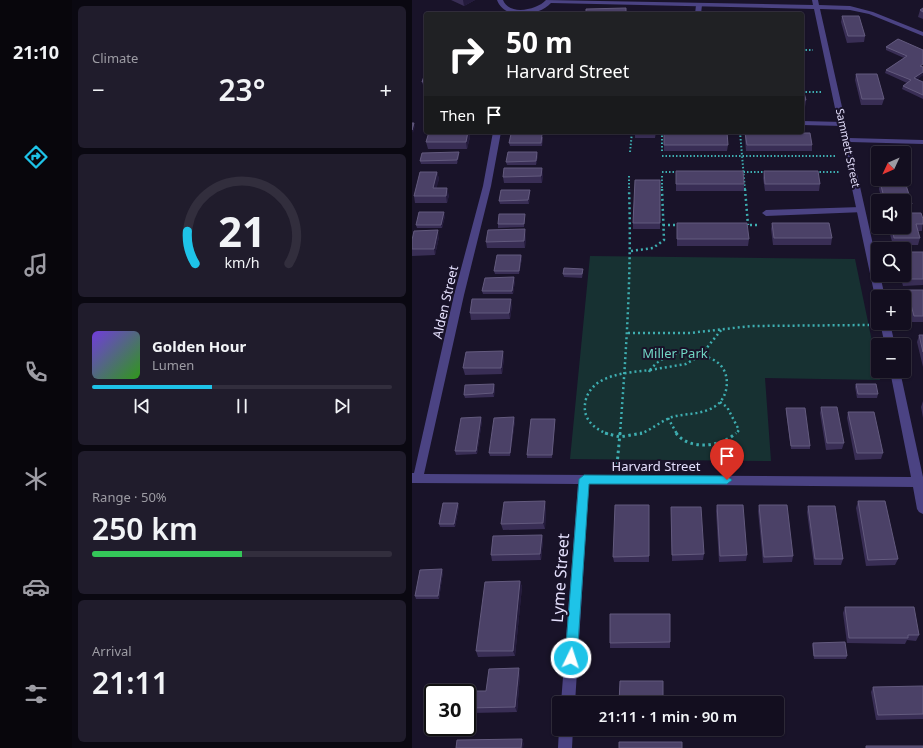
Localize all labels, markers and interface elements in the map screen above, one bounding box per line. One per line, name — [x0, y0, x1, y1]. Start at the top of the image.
text: 50 m — [506, 23, 573, 61]
icon: right — [440, 28, 492, 80]
text: 21:10 — [13, 40, 59, 64]
text: Climate — [92, 49, 138, 67]
text: Harvard Street — [506, 59, 629, 83]
text: 23° — [218, 69, 266, 110]
text: − — [92, 74, 105, 104]
text: + — [379, 74, 392, 104]
icon: arrive — [483, 104, 505, 126]
text: Then — [440, 105, 475, 125]
street label: Sammett Street — [833, 107, 864, 189]
icon: directions — [22, 143, 50, 171]
north arrow — [871, 146, 911, 186]
map controls — [871, 146, 911, 378]
button: sound — [871, 194, 911, 234]
text: 21 — [218, 202, 266, 258]
button: search — [871, 242, 911, 282]
icon: music — [22, 251, 50, 279]
text: km/h — [224, 252, 260, 271]
street label: Alden Street — [428, 263, 462, 340]
button: + — [871, 290, 911, 330]
text: Golden Hour — [152, 336, 246, 356]
button: − — [871, 338, 911, 378]
park label: Miller Park — [642, 344, 708, 362]
text: Lumen — [152, 356, 194, 374]
icon: phone — [22, 358, 50, 386]
icon: previous — [131, 395, 153, 417]
icon: pause — [231, 395, 253, 417]
icon: next — [331, 395, 353, 417]
pin — [710, 439, 744, 480]
icon: arrive — [716, 445, 738, 467]
street label: Harvard Street — [612, 457, 701, 475]
icon: climate — [22, 465, 50, 493]
text: Range · 50% — [92, 488, 167, 506]
text: 250 km — [92, 508, 198, 549]
street label: Lyme Street — [546, 532, 574, 623]
icon: car — [22, 573, 50, 601]
position arrow — [550, 637, 592, 679]
text: Arrival — [92, 642, 132, 660]
text: 21:11 — [92, 662, 169, 703]
icon: filters — [22, 680, 50, 708]
speed limit sign: 30 — [424, 684, 476, 736]
text: 21:11 · 1 min · 90 m — [599, 706, 737, 726]

